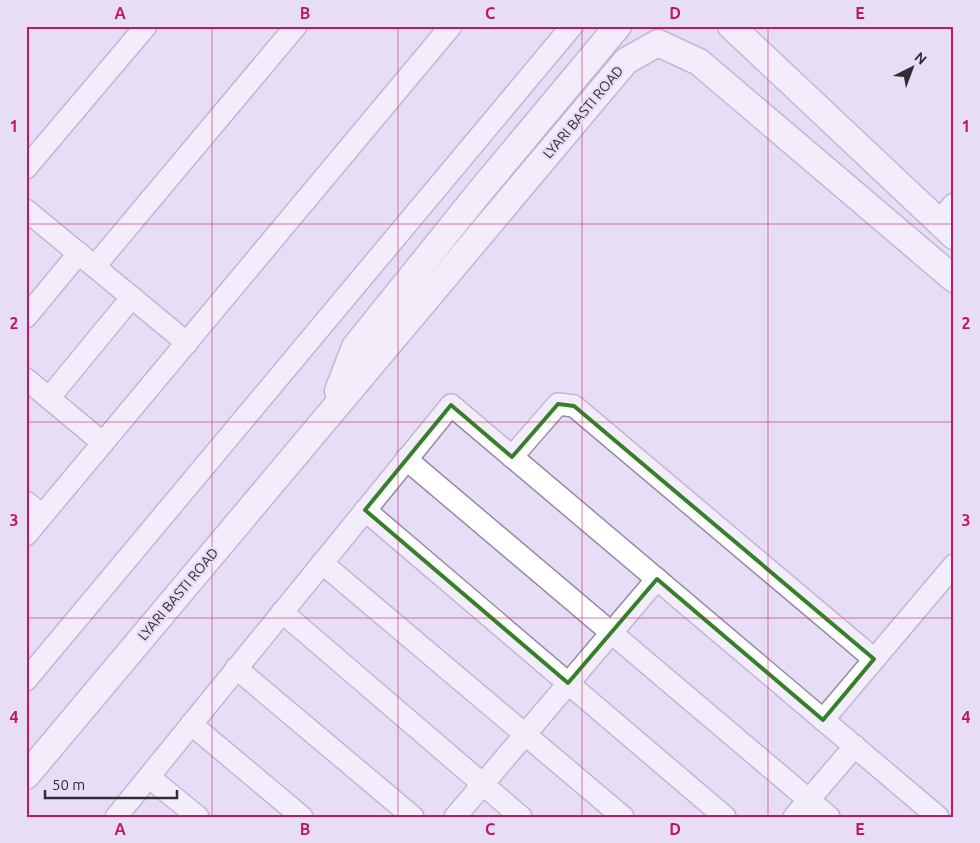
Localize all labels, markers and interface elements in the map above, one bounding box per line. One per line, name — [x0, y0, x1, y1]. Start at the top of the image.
text: A — [114, 4, 126, 22]
text: B — [300, 4, 310, 22]
text: C — [485, 4, 495, 22]
text: D — [669, 4, 681, 22]
text: E — [855, 4, 865, 22]
north arrow — [888, 42, 938, 92]
text: N — [911, 49, 930, 68]
street label: LYARI BASTI ROAD — [540, 62, 626, 162]
text: 1 — [9, 117, 19, 135]
text: 1 — [961, 117, 971, 135]
text: 2 — [9, 314, 19, 332]
text: 2 — [961, 314, 971, 332]
text: 3 — [9, 511, 19, 529]
text: 3 — [961, 511, 971, 529]
street label: LYARI BASTI ROAD — [135, 544, 221, 644]
text: 4 — [9, 708, 19, 726]
text: 4 — [961, 708, 971, 726]
scale bar — [45, 768, 178, 800]
text: 50 m — [52, 776, 85, 793]
text: A — [114, 820, 126, 838]
text: B — [300, 820, 310, 838]
text: C — [485, 820, 495, 838]
text: D — [669, 820, 681, 838]
text: E — [855, 820, 865, 838]

